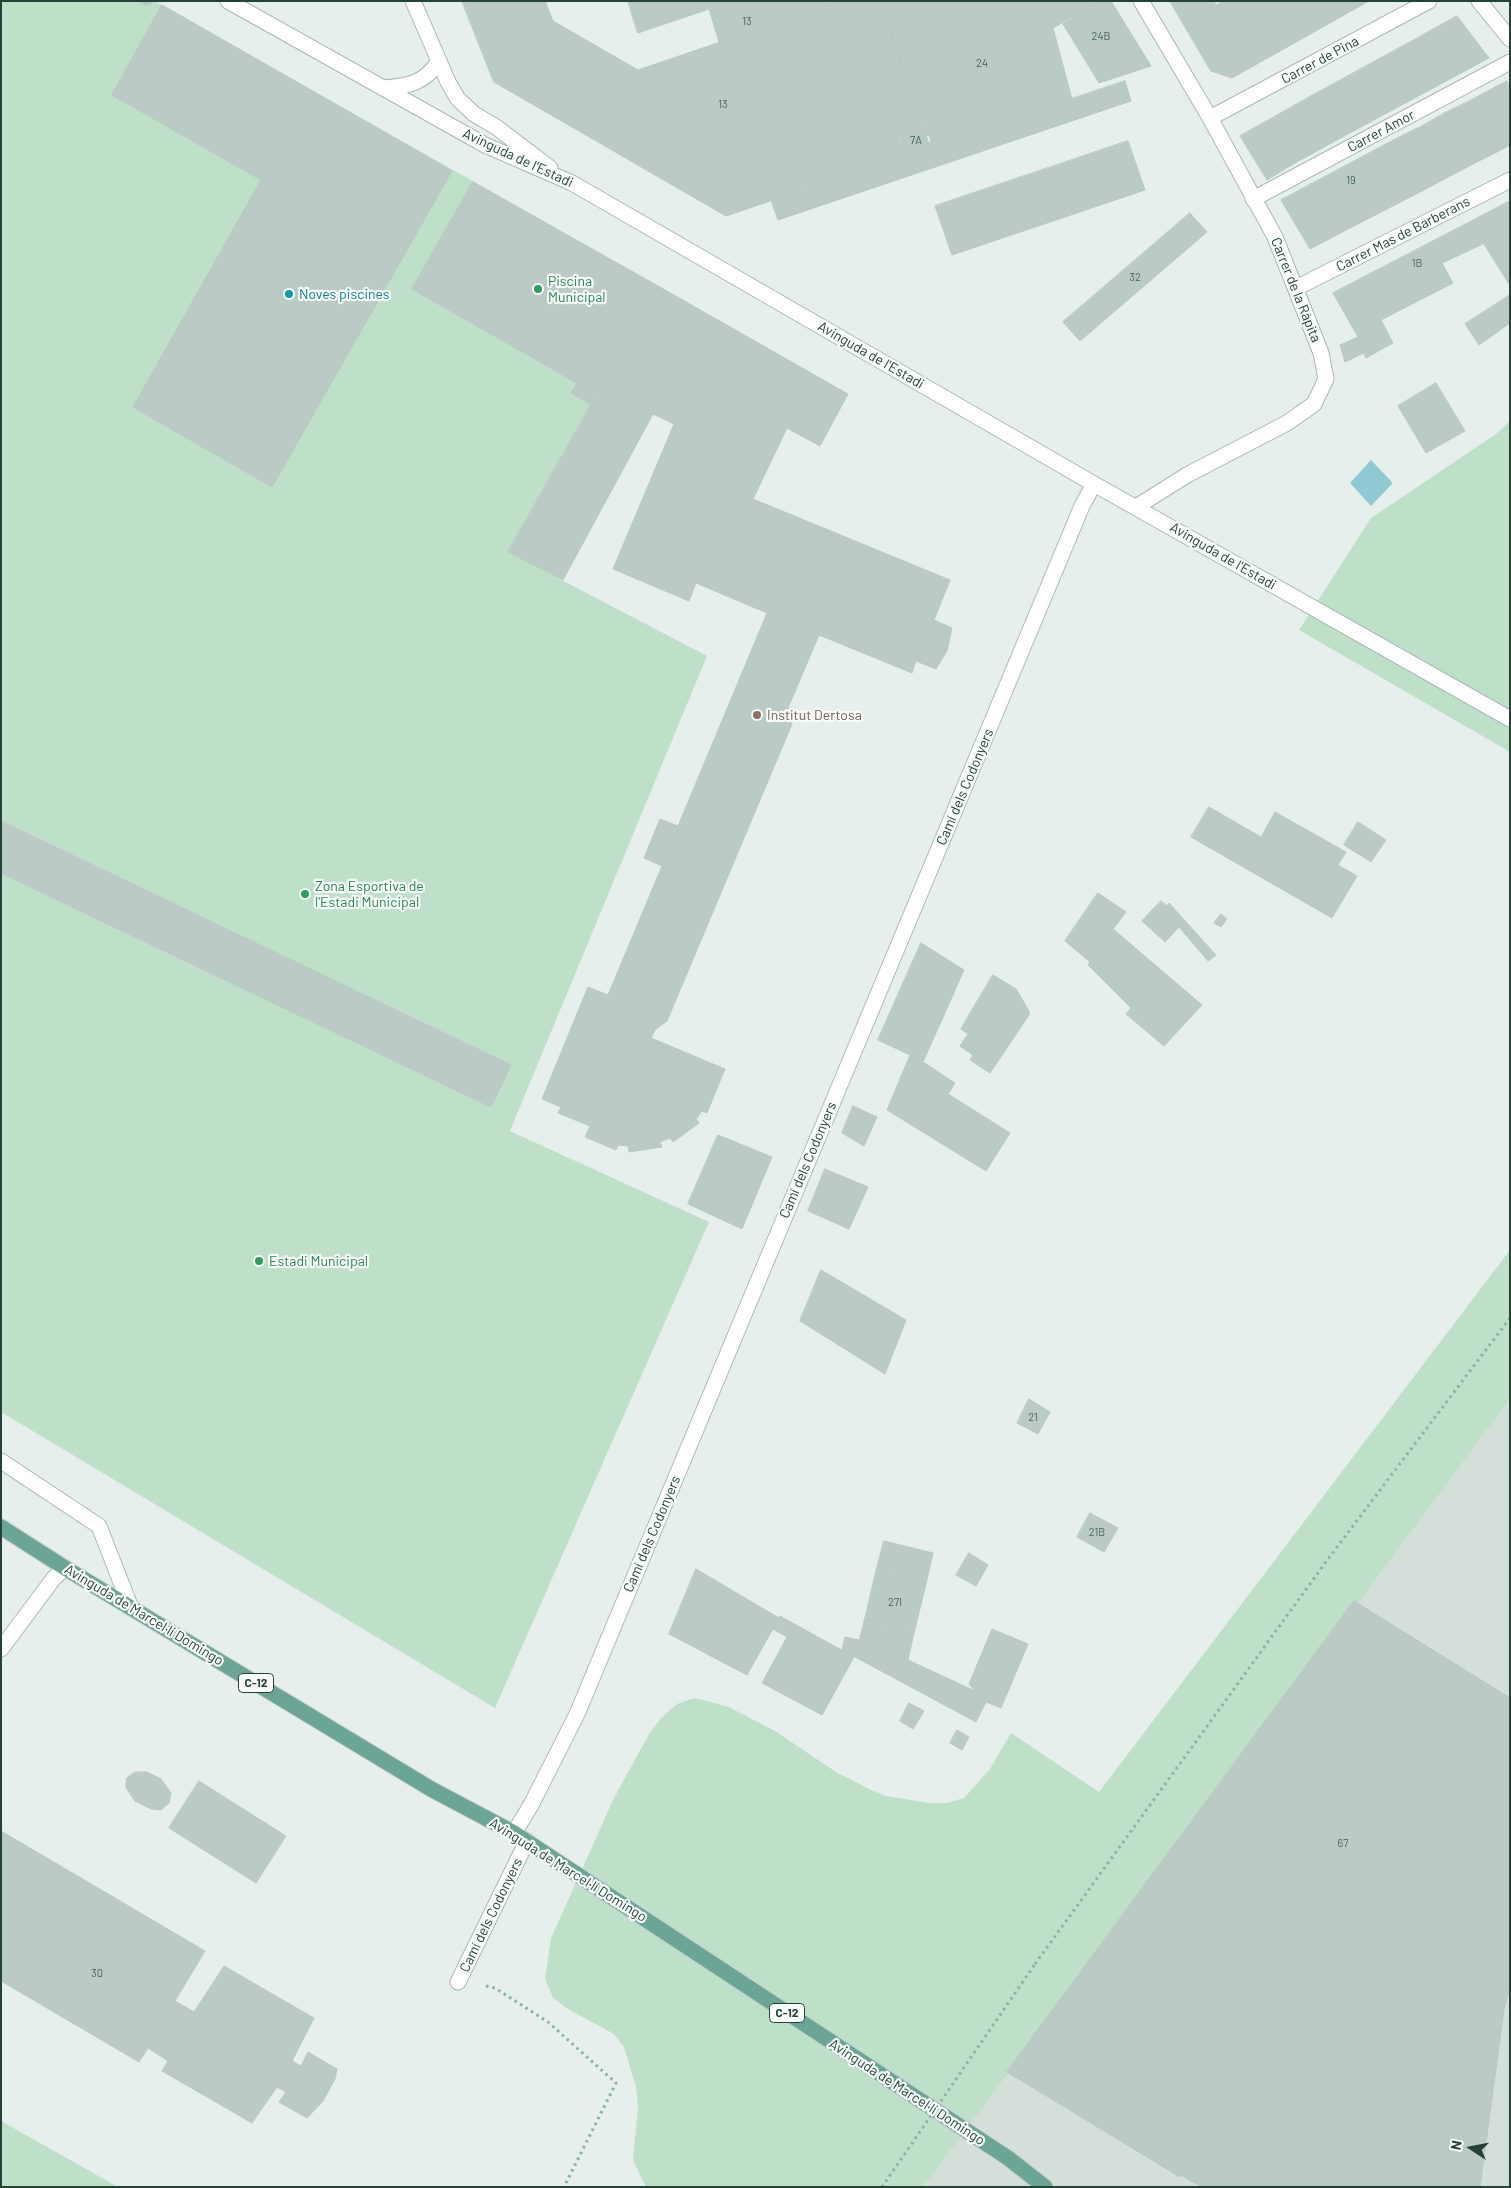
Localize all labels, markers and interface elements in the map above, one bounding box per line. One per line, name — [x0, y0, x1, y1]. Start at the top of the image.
house number: 13 — [742, 14, 752, 28]
house number: 24B — [1092, 29, 1110, 43]
street label: Carrer de Pina — [1278, 33, 1362, 87]
house number: 24 — [976, 56, 988, 70]
house number: 13 — [718, 97, 728, 111]
street label: Carrer Amor — [1345, 106, 1417, 156]
street label: Avinguda de l'Estadi — [460, 125, 576, 191]
house number: 7A — [910, 133, 922, 147]
house number: 19 — [1346, 173, 1356, 187]
street label: Carrer Mas de Barberans — [1333, 193, 1473, 275]
street label: Carrer de la Ràpita — [1267, 235, 1325, 345]
house number: 1B — [1412, 256, 1422, 270]
house number: 32 — [1129, 270, 1141, 284]
place label: Piscina Municipal — [548, 273, 606, 306]
marker: Piscina Municipal — [532, 283, 544, 295]
place label: Noves piscines — [299, 286, 389, 302]
marker: Noves piscines — [283, 288, 295, 300]
street label: Avinguda de l'Estadi — [815, 318, 927, 392]
street label: Avinguda de l'Estadi — [1167, 519, 1279, 593]
place label: Institut Dertosa — [767, 707, 862, 723]
marker: Institut Dertosa — [751, 709, 763, 721]
street label: Camí dels Codonyers — [933, 726, 997, 848]
place label: Zona Esportiva de l'Estadi Municipal — [315, 878, 424, 910]
marker: Zona Esportiva de l'Estadi Municipal — [299, 888, 311, 900]
street label: Camí dels Codonyers — [776, 1099, 840, 1221]
place label: Estadi Municipal — [269, 1253, 368, 1269]
marker: Estadi Municipal — [253, 1255, 265, 1267]
house number: 21 — [1028, 1410, 1038, 1424]
street label: Camí dels Codonyers — [620, 1473, 684, 1595]
house number: 21B — [1089, 1525, 1105, 1539]
street label: Avinguda de Marcel·lí Domingo — [61, 1561, 227, 1669]
house number: 27I — [888, 1595, 902, 1609]
road number: C-12 — [238, 1674, 274, 1692]
street label: Avinguda de Marcel·lí Domingo — [486, 1815, 650, 1925]
house number: 67 — [1338, 1836, 1348, 1850]
street label: Camí dels Codonyers — [456, 1855, 526, 1975]
house number: 30 — [91, 1966, 103, 1980]
road number: C-12 — [770, 2004, 804, 2022]
street label: Avinguda de Marcel·lí Domingo — [826, 2035, 988, 2149]
north arrow — [1446, 2123, 1496, 2173]
text: N — [1447, 2139, 1465, 2151]

